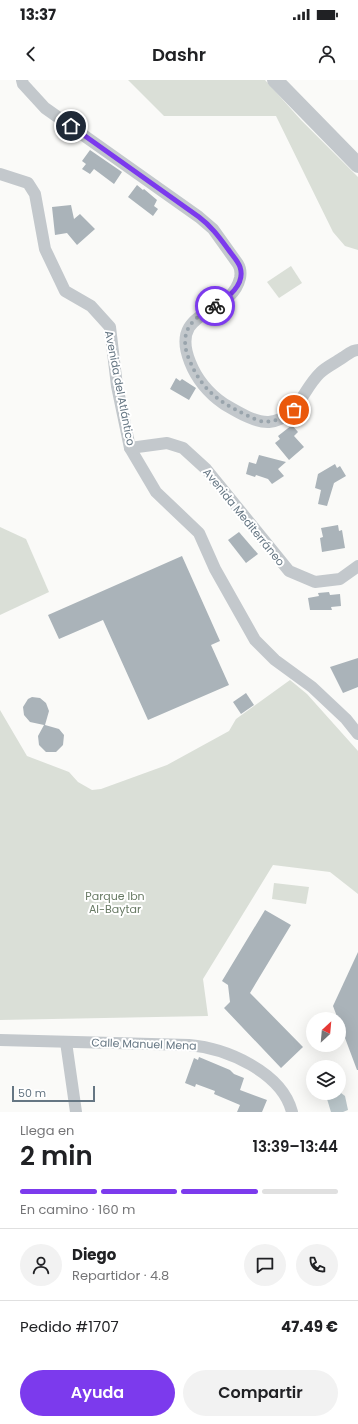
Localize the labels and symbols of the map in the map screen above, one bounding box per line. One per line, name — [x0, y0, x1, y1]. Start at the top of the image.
pin — [54, 109, 88, 143]
courier — [195, 286, 235, 326]
street label: Avenida del Atlántico — [101, 329, 139, 447]
pin — [277, 393, 311, 427]
street label: Avenida Mediterráneo — [199, 465, 289, 569]
park label: Parque Ibn Al-Baytar — [85, 888, 145, 917]
north arrow — [306, 1012, 346, 1052]
street label: Calle Manuel Mena — [91, 1034, 197, 1054]
scale bar — [12, 1084, 95, 1103]

